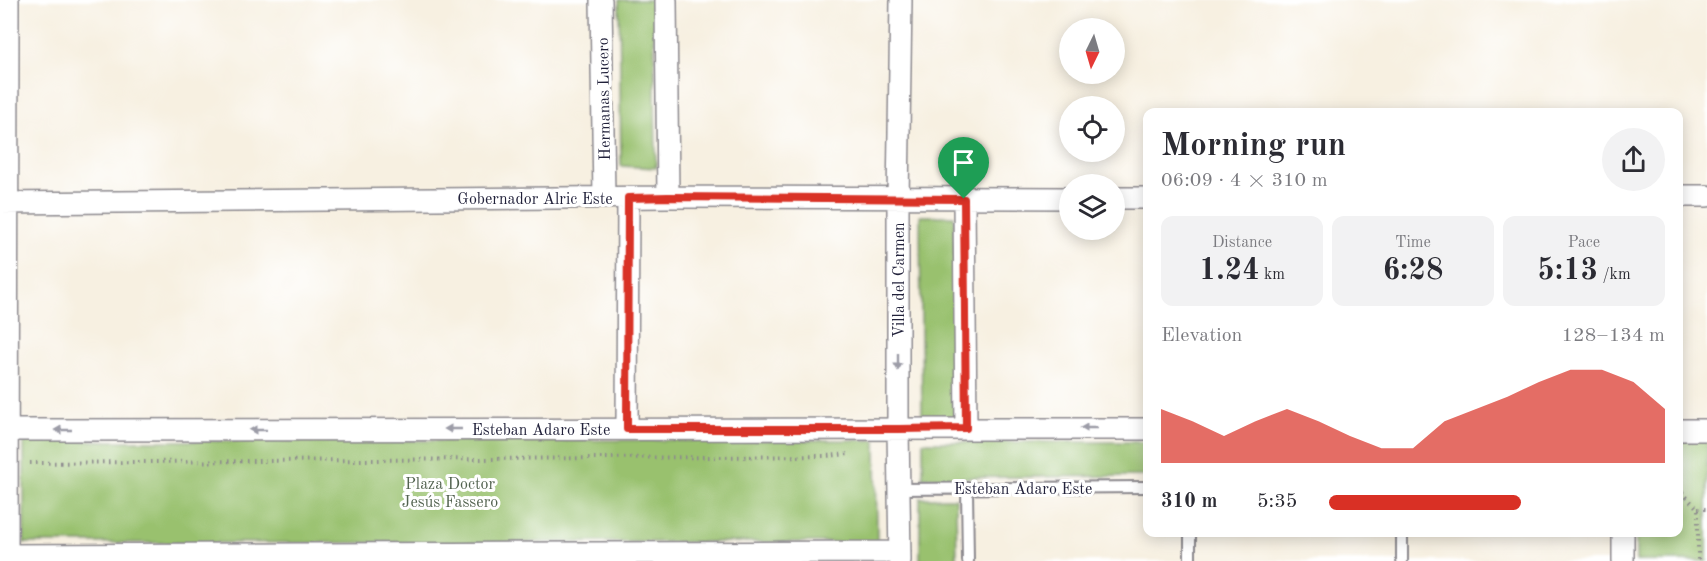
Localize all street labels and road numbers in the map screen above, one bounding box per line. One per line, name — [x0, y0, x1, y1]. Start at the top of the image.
street label: Hermanas Lucero — [596, 37, 614, 161]
street label: Gobernador Alric Este — [457, 192, 613, 208]
street label: Villa del Carmen — [892, 222, 908, 338]
street label: Esteban Adaro Este — [472, 423, 610, 439]
street label: Esteban Adaro Este — [954, 482, 1092, 498]

